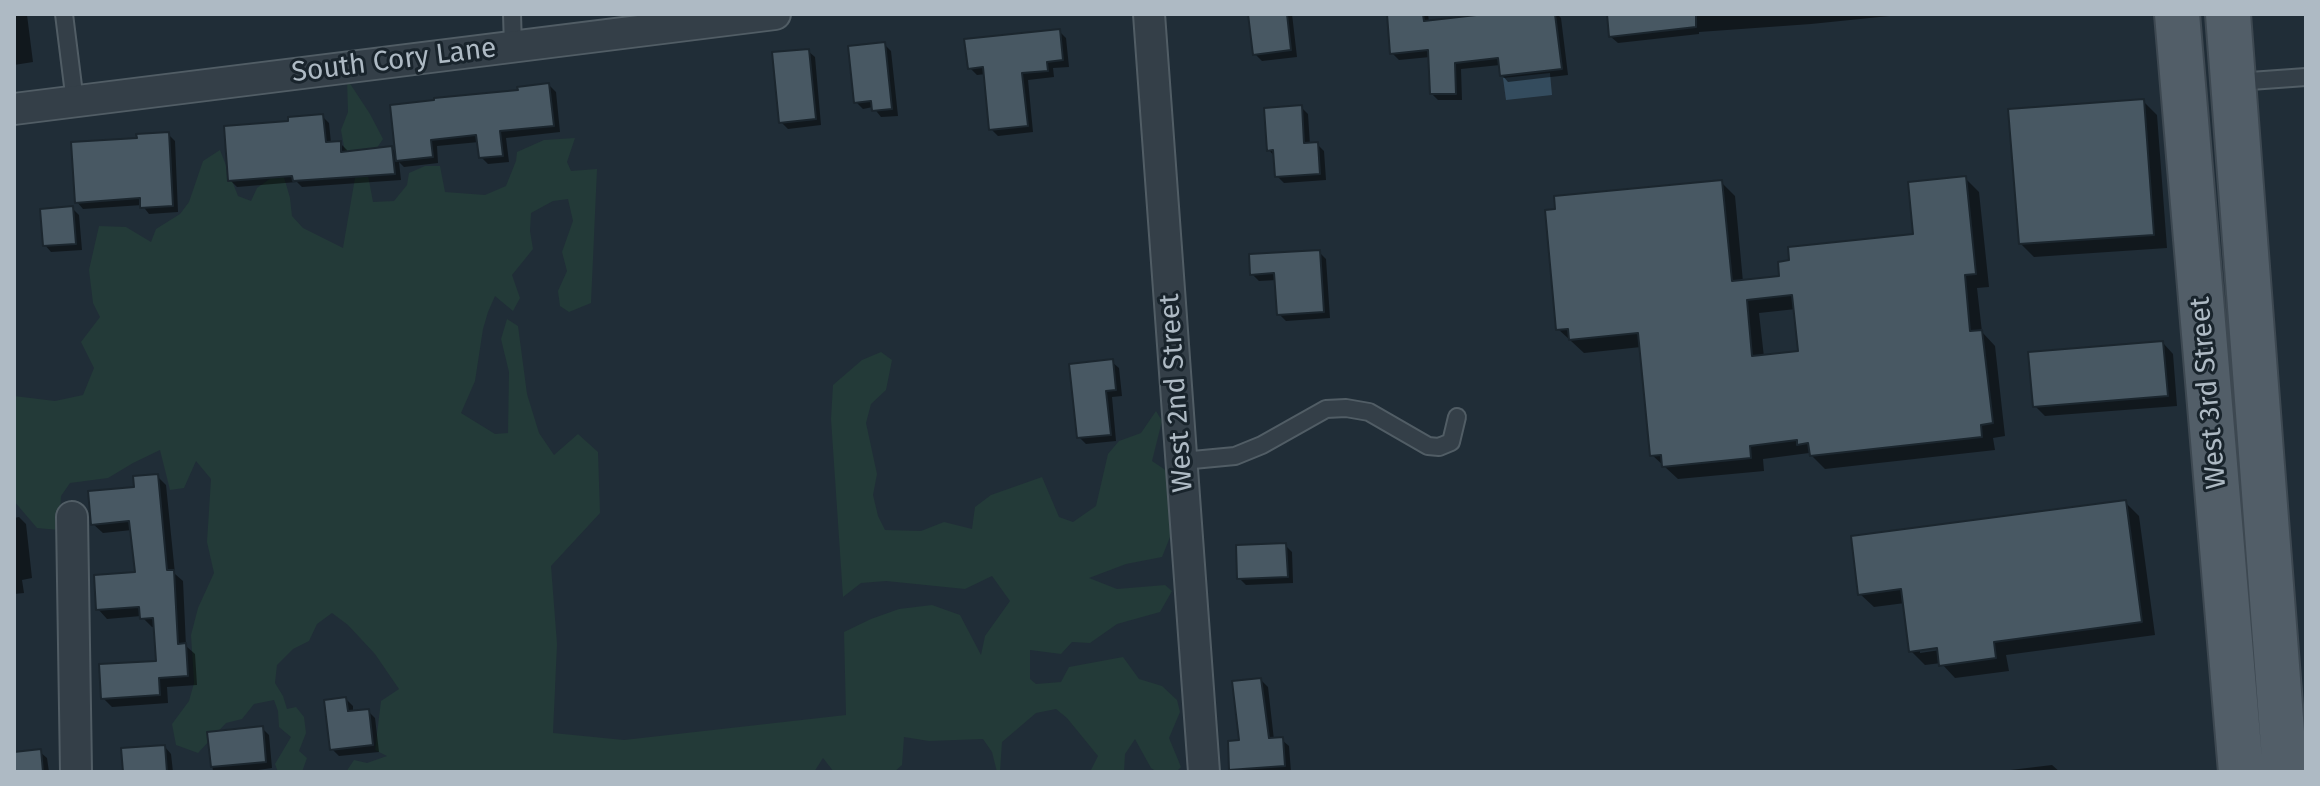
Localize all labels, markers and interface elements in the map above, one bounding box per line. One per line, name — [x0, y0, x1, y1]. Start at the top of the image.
street label: South Cory Lane — [290, 32, 498, 90]
street label: West 2nd Street — [1153, 293, 1201, 493]
street label: West 3rd Street — [2184, 296, 2234, 490]

